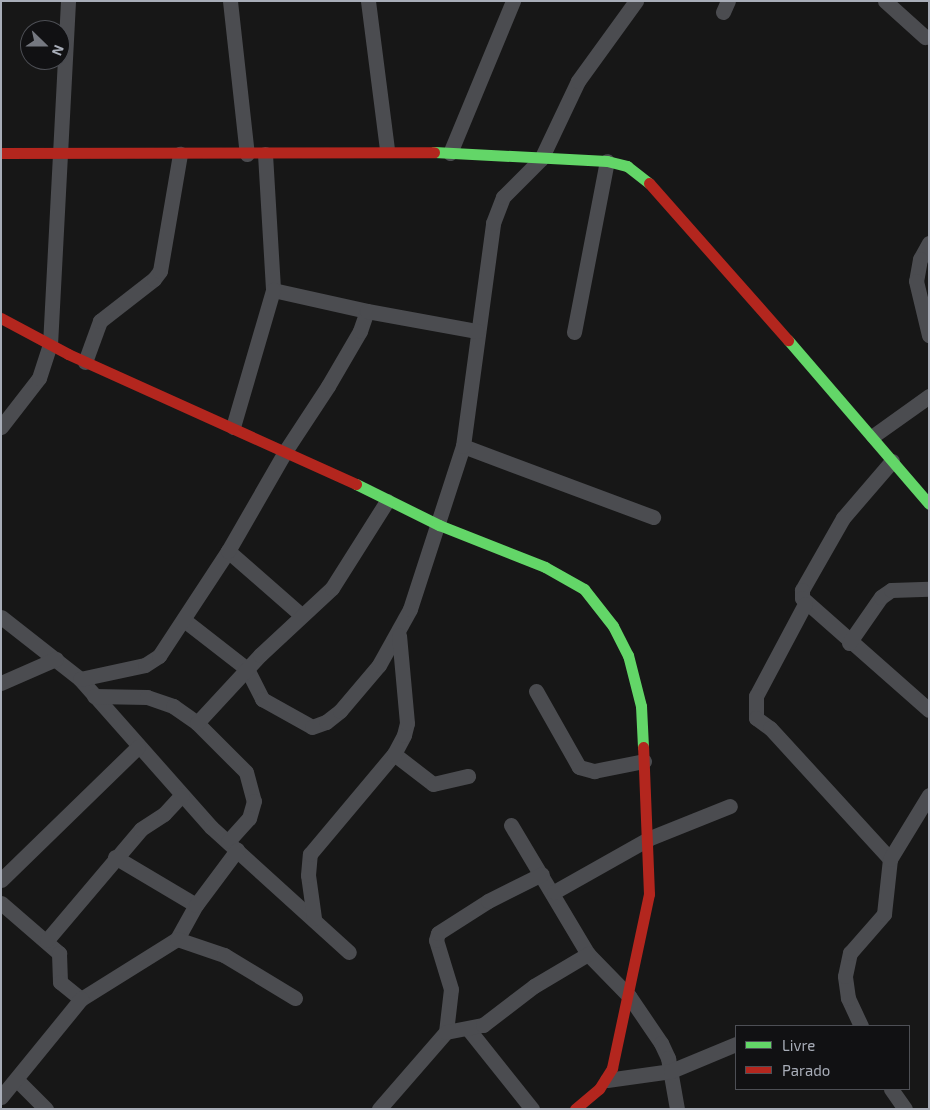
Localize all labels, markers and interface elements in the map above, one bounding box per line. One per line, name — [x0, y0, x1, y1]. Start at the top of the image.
north arrow — [20, 20, 70, 70]
text: N — [49, 43, 68, 58]
legend — [735, 1025, 910, 1090]
text: Livre — [782, 1036, 815, 1054]
text: Parado — [782, 1061, 830, 1079]

